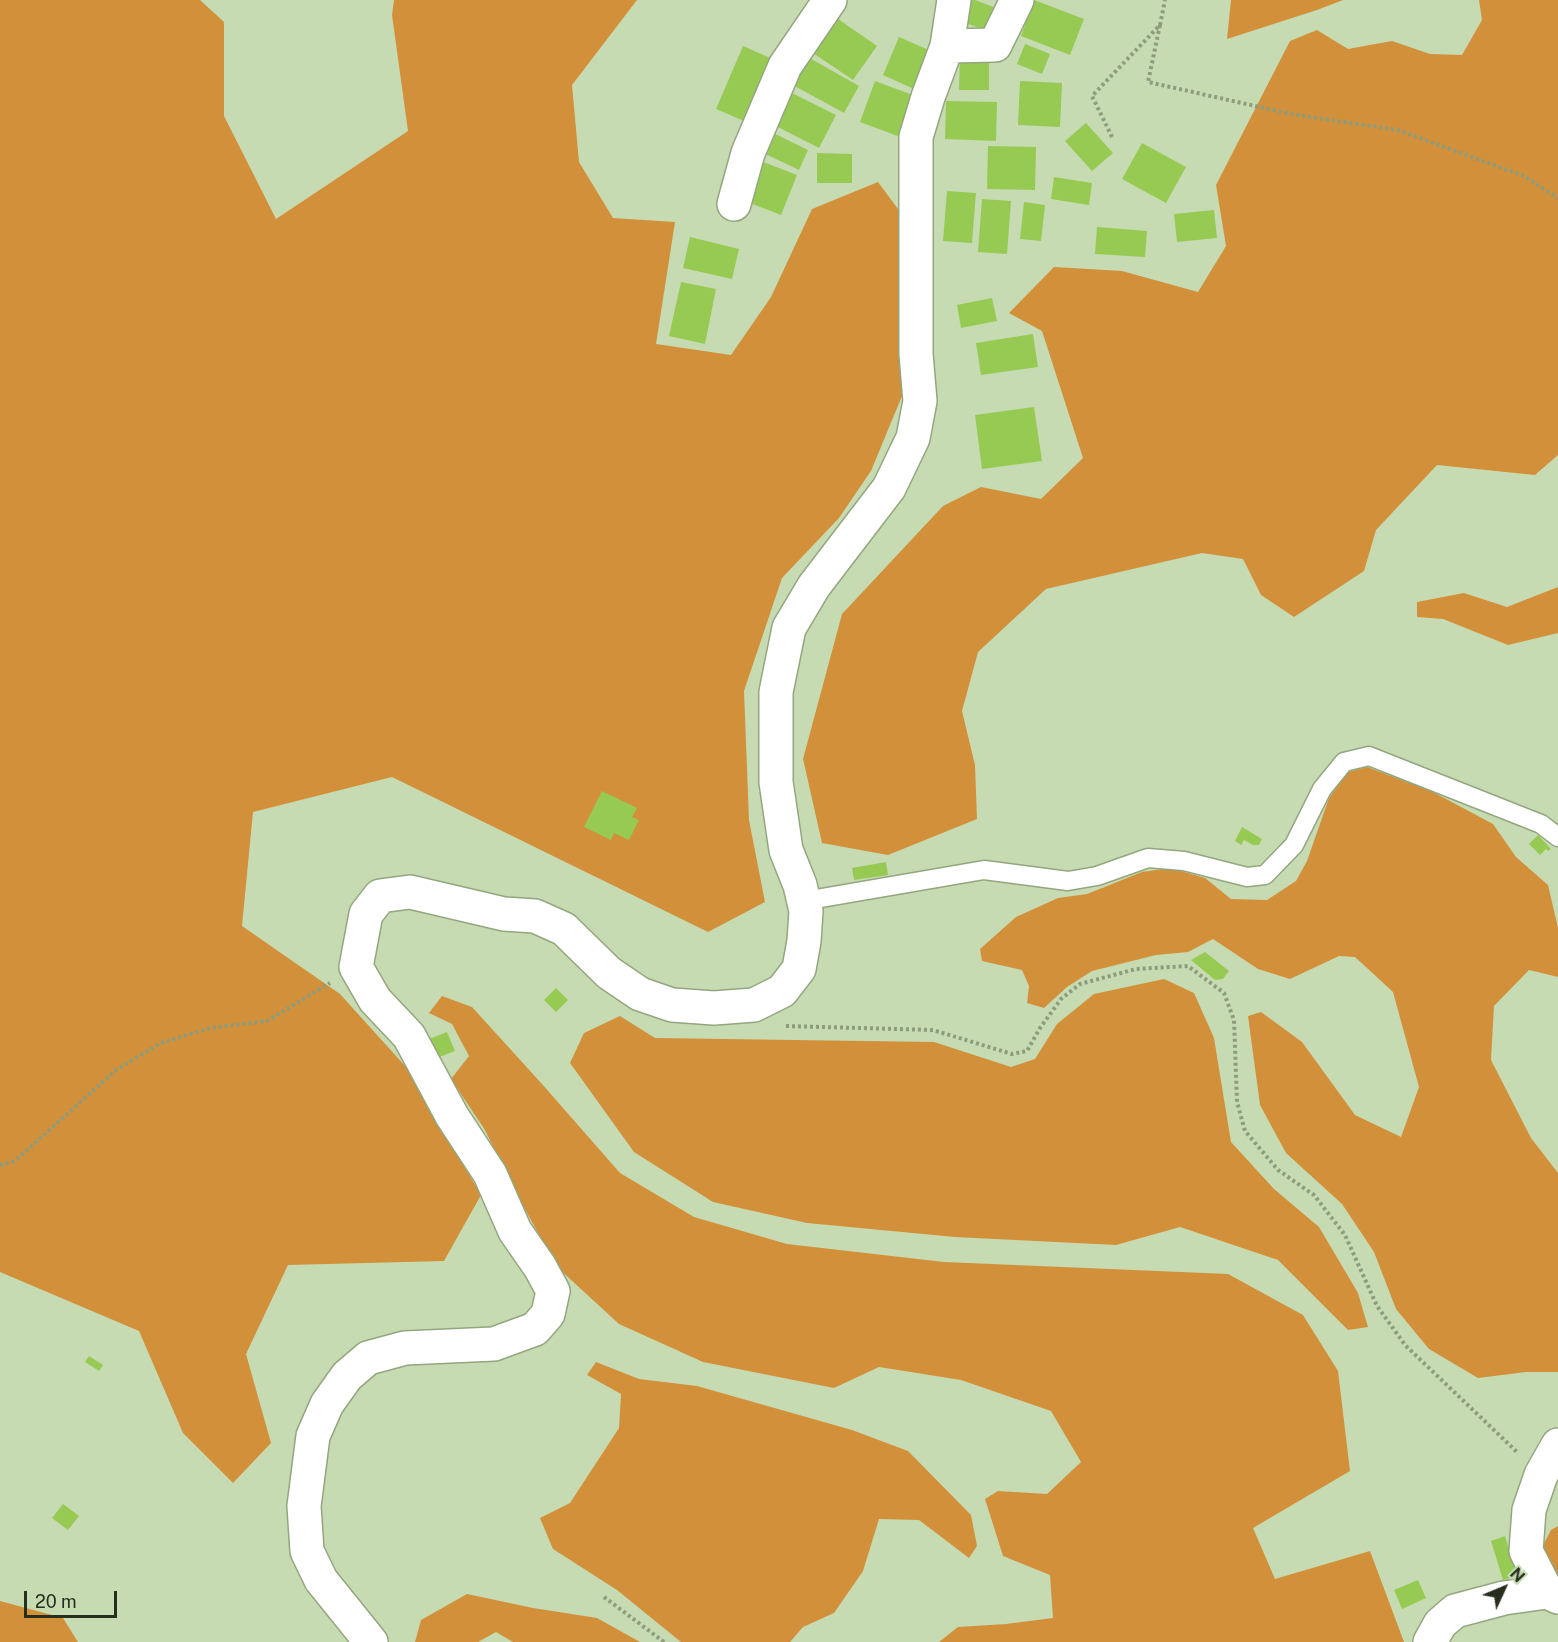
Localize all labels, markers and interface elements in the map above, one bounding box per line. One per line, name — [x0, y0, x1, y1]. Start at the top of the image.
north arrow — [1474, 1558, 1534, 1618]
text: N — [1506, 1564, 1528, 1586]
scale bar — [27, 1579, 120, 1617]
text: 20 m — [35, 1591, 77, 1612]

